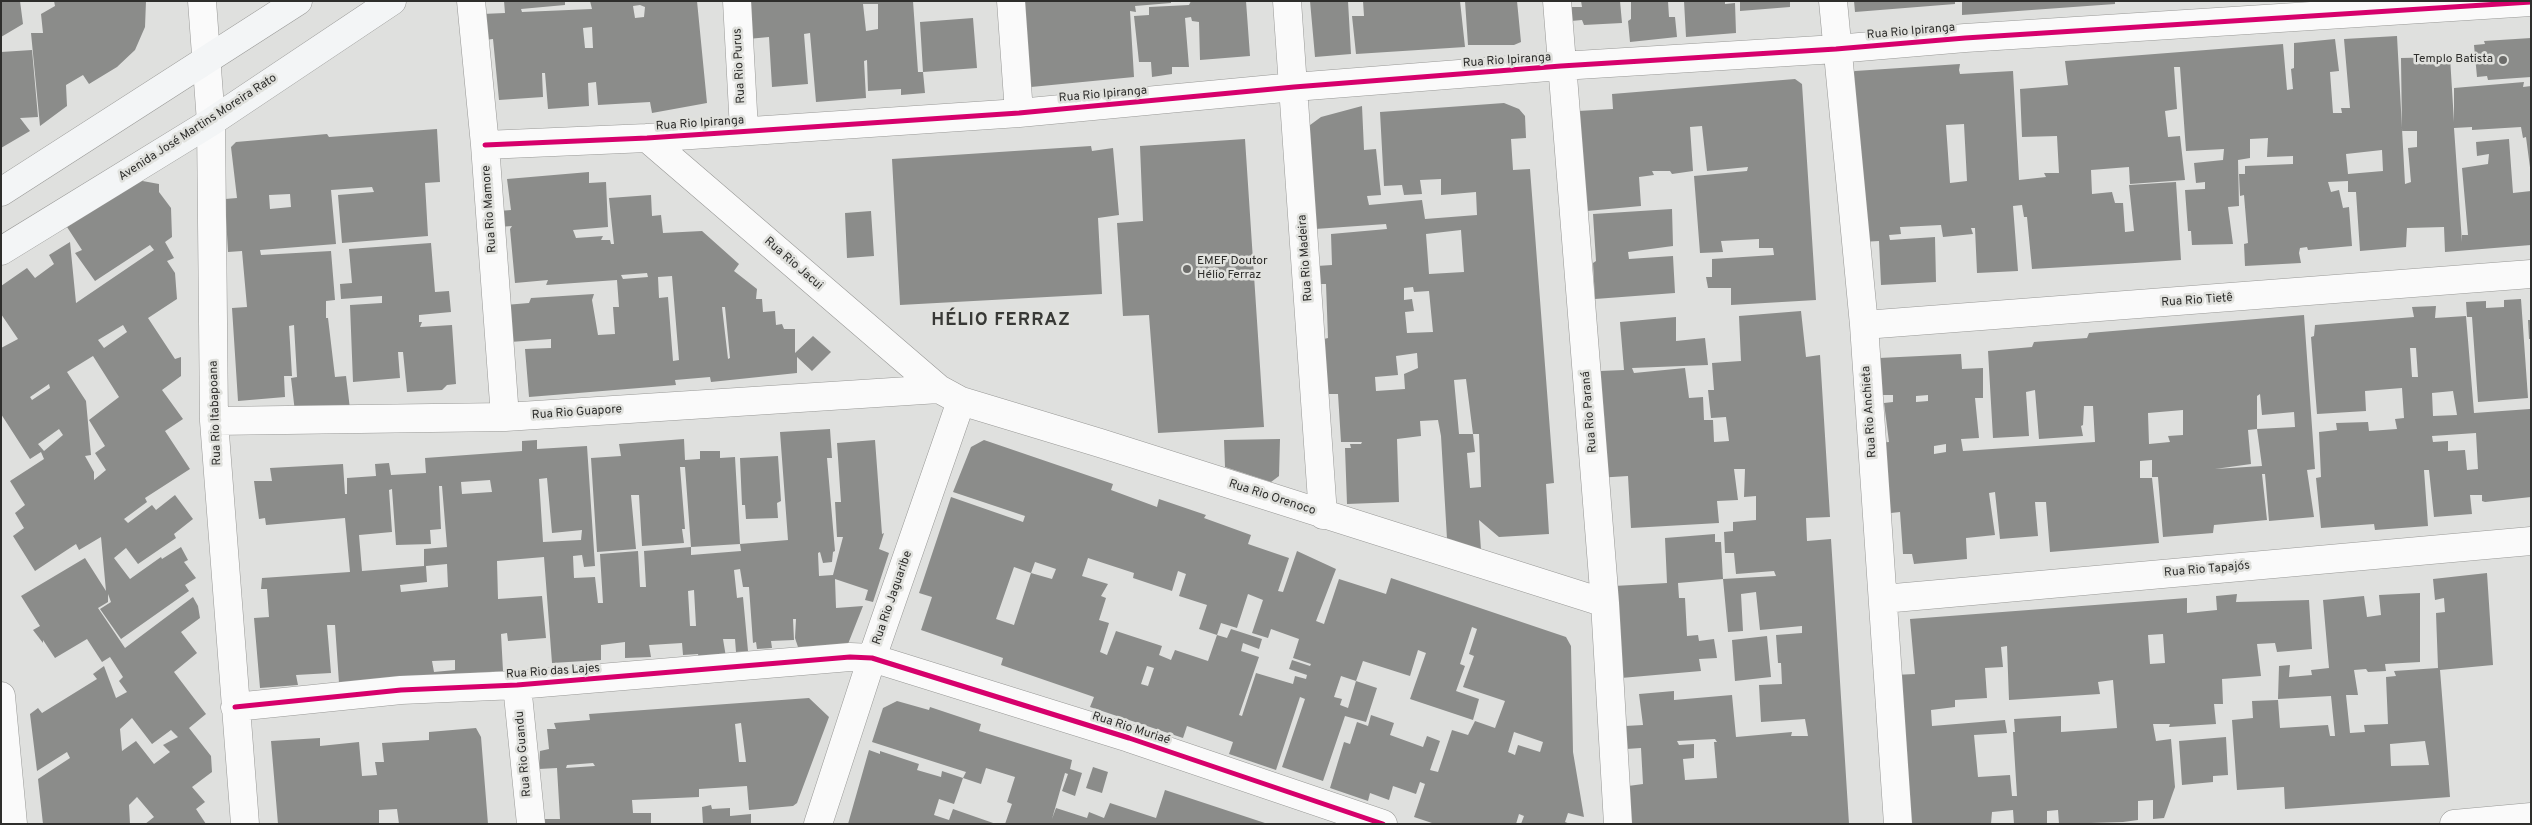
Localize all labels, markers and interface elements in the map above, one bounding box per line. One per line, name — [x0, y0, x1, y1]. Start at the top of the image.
street label: Rua Rio Ipiranga — [1866, 21, 1956, 43]
street label: Rua Rio Purus — [731, 28, 749, 104]
street label: Rua Rio Ipiranga — [1462, 51, 1552, 71]
place label: Templo Batista — [2413, 53, 2493, 67]
marker: Templo Batista — [2497, 54, 2509, 66]
street label: Avenida José Martins Moreira Rato — [116, 71, 280, 185]
street label: Rua Rio Ipiranga — [1058, 84, 1148, 106]
street label: Rua Rio Ipiranga — [655, 114, 745, 134]
street label: Rua Rio Mamore — [480, 165, 500, 253]
street label: Rua Rio Madeira — [1296, 214, 1316, 302]
street label: Rua Rio Jacui — [761, 235, 825, 293]
place label: EMEF Doutor Hélio Ferraz — [1197, 255, 1268, 283]
marker: EMEF Doutor Hélio Ferraz — [1181, 263, 1193, 275]
street label: Rua Rio Tietê — [2161, 291, 2233, 311]
district label: HÉLIO FERRAZ — [930, 310, 1072, 332]
street label: Rua Rio Itabapoana — [207, 360, 225, 466]
street label: Rua Rio Anchieta — [1860, 365, 1880, 459]
street label: Rua Rio Paraná — [1579, 370, 1601, 454]
street label: Rua Rio Guapore — [531, 403, 623, 423]
street label: Rua Rio Orenoco — [1227, 477, 1317, 519]
street label: Rua Rio Jaguaribe — [870, 549, 916, 647]
street label: Rua Rio Tapajós — [2164, 559, 2250, 581]
street label: Rua Rio das Lajes — [506, 662, 600, 682]
street label: Rua Rio Guandu — [513, 710, 535, 798]
street label: Rua Rio Muriaé — [1090, 710, 1172, 748]

